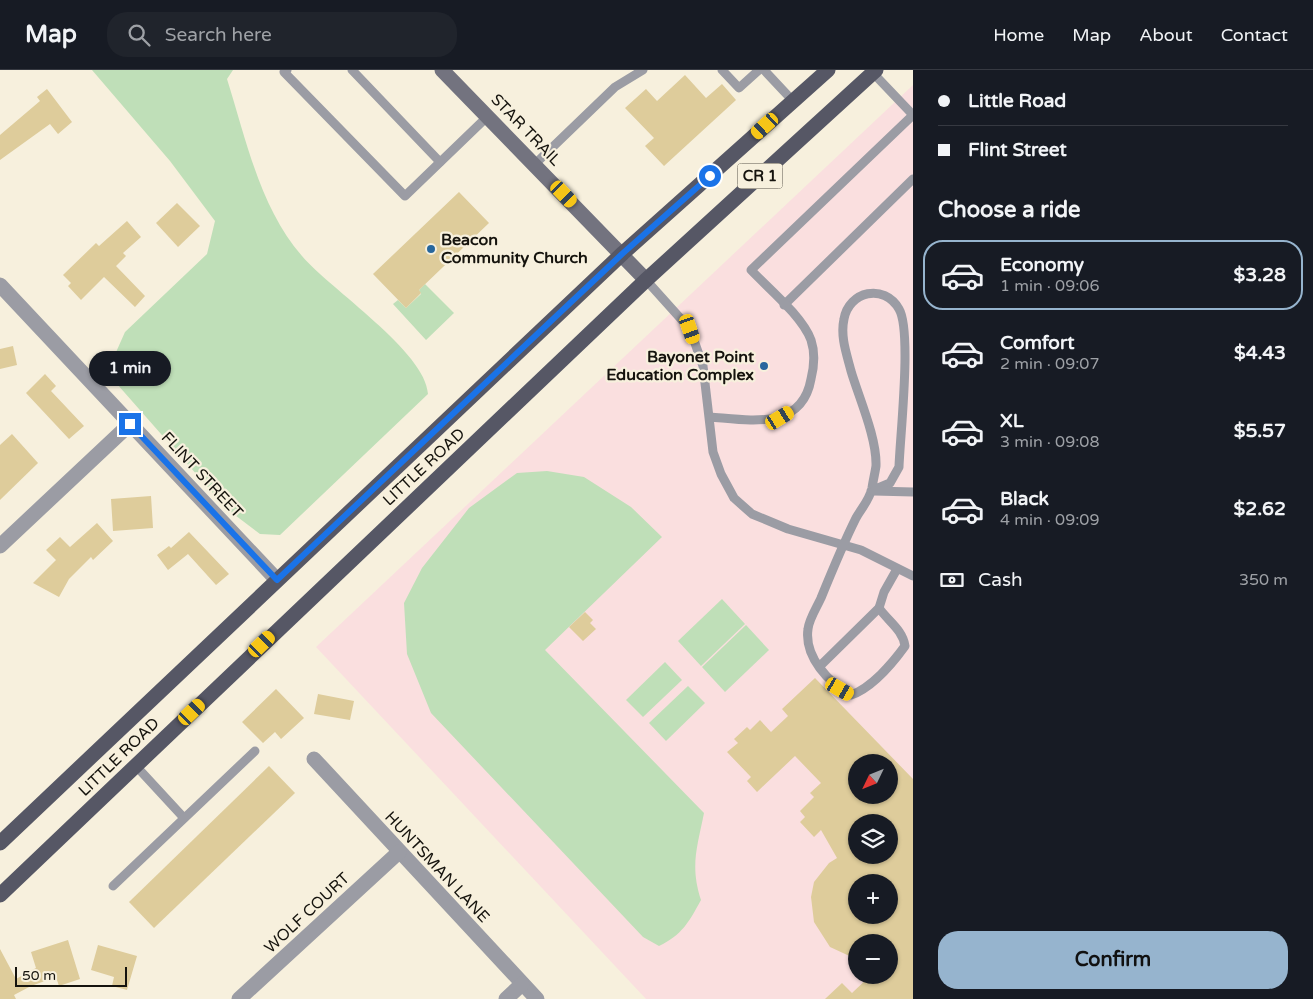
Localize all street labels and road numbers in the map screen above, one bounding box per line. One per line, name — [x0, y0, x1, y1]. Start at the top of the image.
street label: STAR TRAIL — [487, 90, 565, 170]
road number: CR 1 — [738, 164, 782, 188]
street label: LITTLE ROAD — [379, 424, 469, 510]
street label: FLINT STREET — [157, 428, 247, 523]
street label: LITTLE ROAD — [74, 713, 164, 801]
street label: HUNTSMAN LANE — [380, 807, 494, 927]
street label: WOLF COURT — [260, 868, 354, 958]

